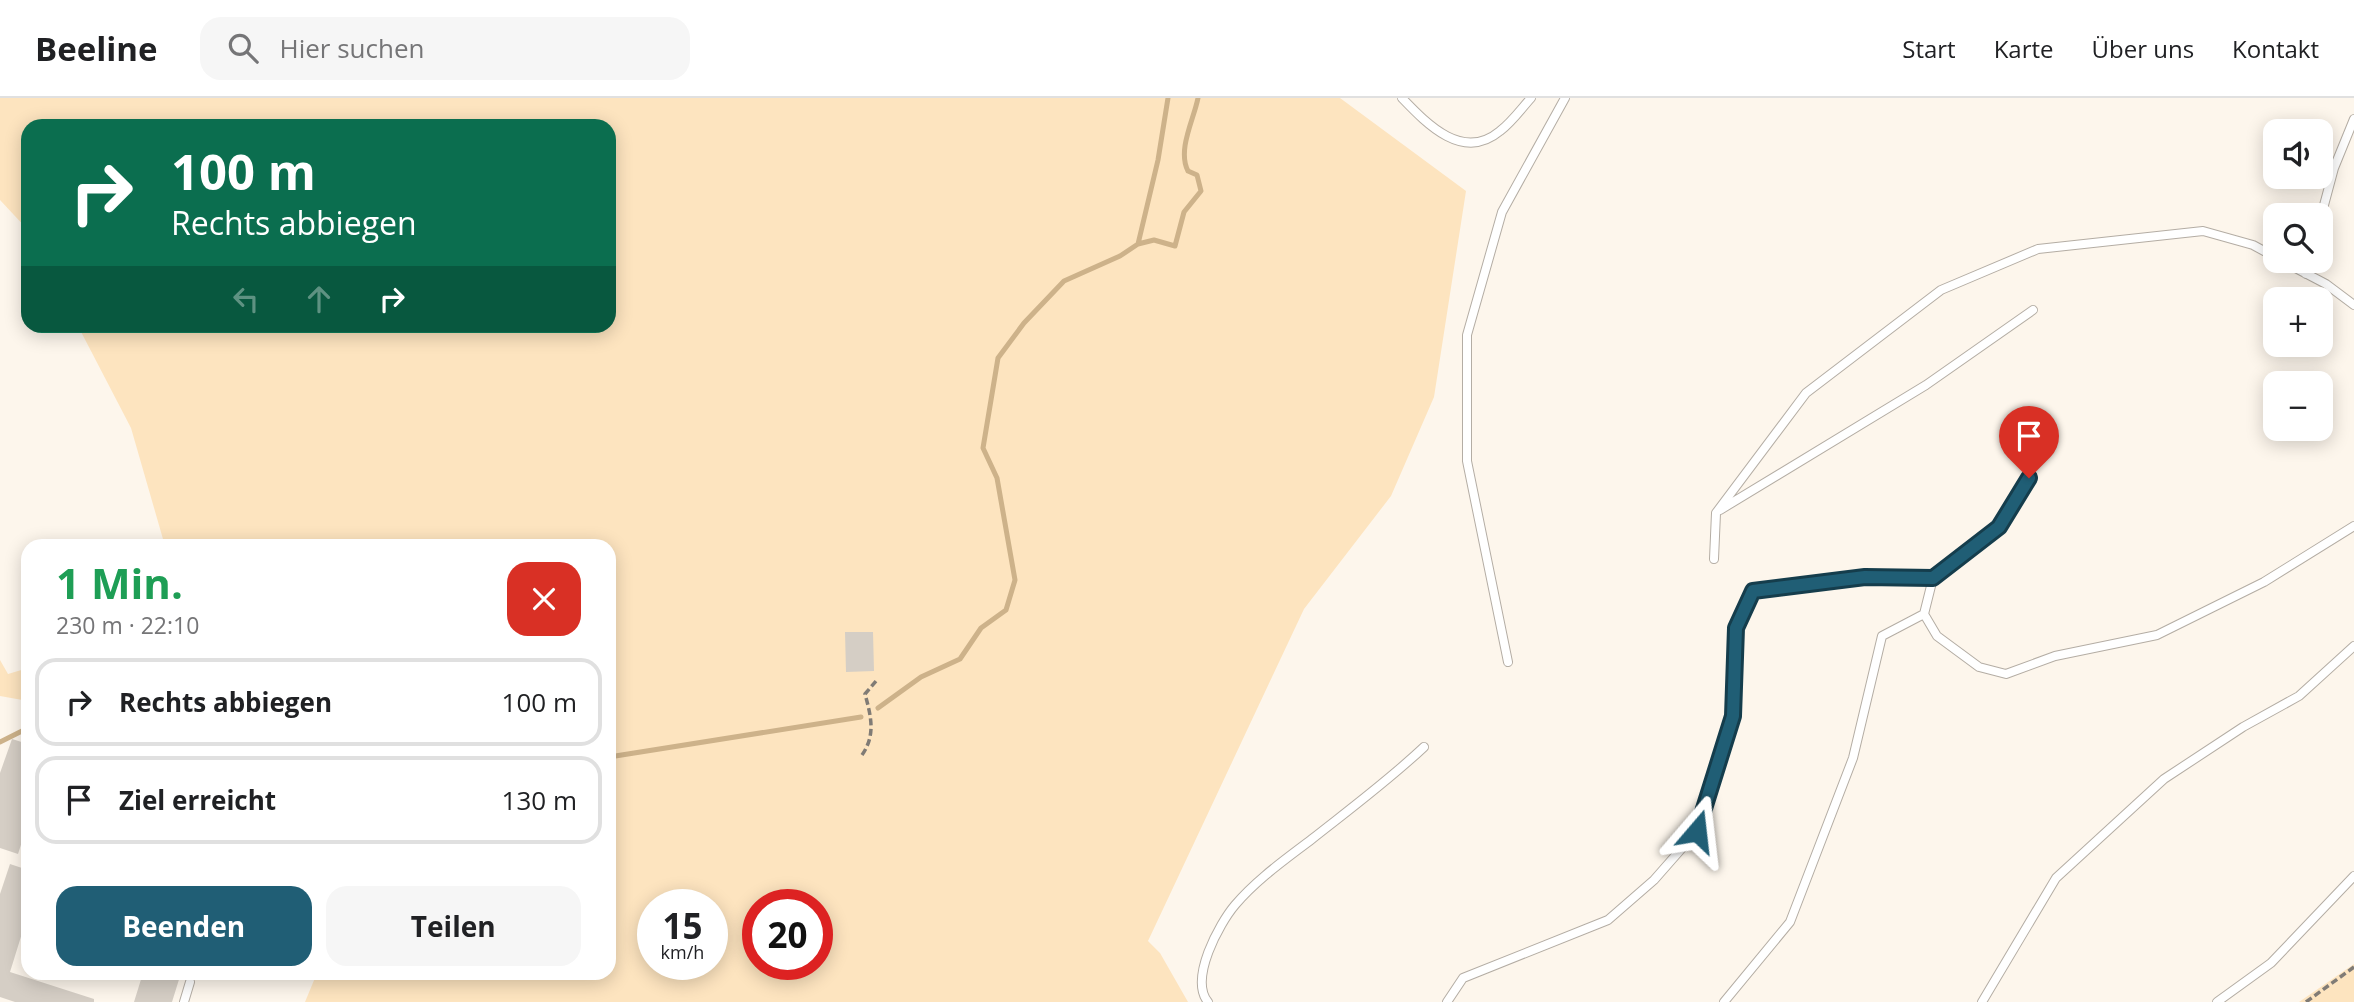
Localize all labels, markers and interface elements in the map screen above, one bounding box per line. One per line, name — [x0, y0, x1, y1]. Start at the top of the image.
search box — [200, 17, 690, 80]
text: Beeline — [35, 26, 158, 71]
icon: search — [224, 29, 262, 67]
text: Hier suchen — [280, 30, 425, 66]
text: Start — [1902, 32, 1956, 65]
text: Karte — [1994, 32, 2054, 65]
text: Über uns — [2092, 32, 2194, 65]
text: Kontakt — [2232, 32, 2319, 65]
map controls — [2263, 119, 2333, 441]
button: sound — [2263, 119, 2333, 189]
text: 100 m — [171, 138, 316, 204]
icon: right — [56, 147, 147, 238]
text: Rechts abbiegen — [171, 201, 417, 244]
button: search — [2263, 203, 2333, 273]
icon: left — [227, 280, 265, 318]
icon: ahead — [300, 280, 338, 318]
icon: right — [373, 280, 411, 318]
button: + — [2263, 287, 2333, 357]
button: − — [2263, 371, 2333, 441]
pin — [1999, 406, 2059, 478]
icon: arrive — [2010, 417, 2048, 455]
text: 1 Min. — [56, 554, 183, 611]
button: close — [507, 562, 581, 636]
text: 230 m · 22:10 — [56, 609, 199, 641]
icon: right — [60, 683, 98, 721]
text: Rechts abbiegen — [119, 684, 332, 720]
text: 100 m — [502, 684, 577, 720]
icon: arrive — [60, 781, 98, 819]
text: Ziel erreicht — [119, 782, 276, 818]
text: 130 m — [502, 782, 577, 818]
position arrow — [1660, 794, 1734, 868]
button: Beenden — [56, 886, 312, 966]
button: Teilen — [326, 886, 581, 966]
speed limit sign: 20 — [742, 889, 833, 980]
text: 15 — [662, 902, 703, 949]
text: km/h — [661, 940, 704, 964]

